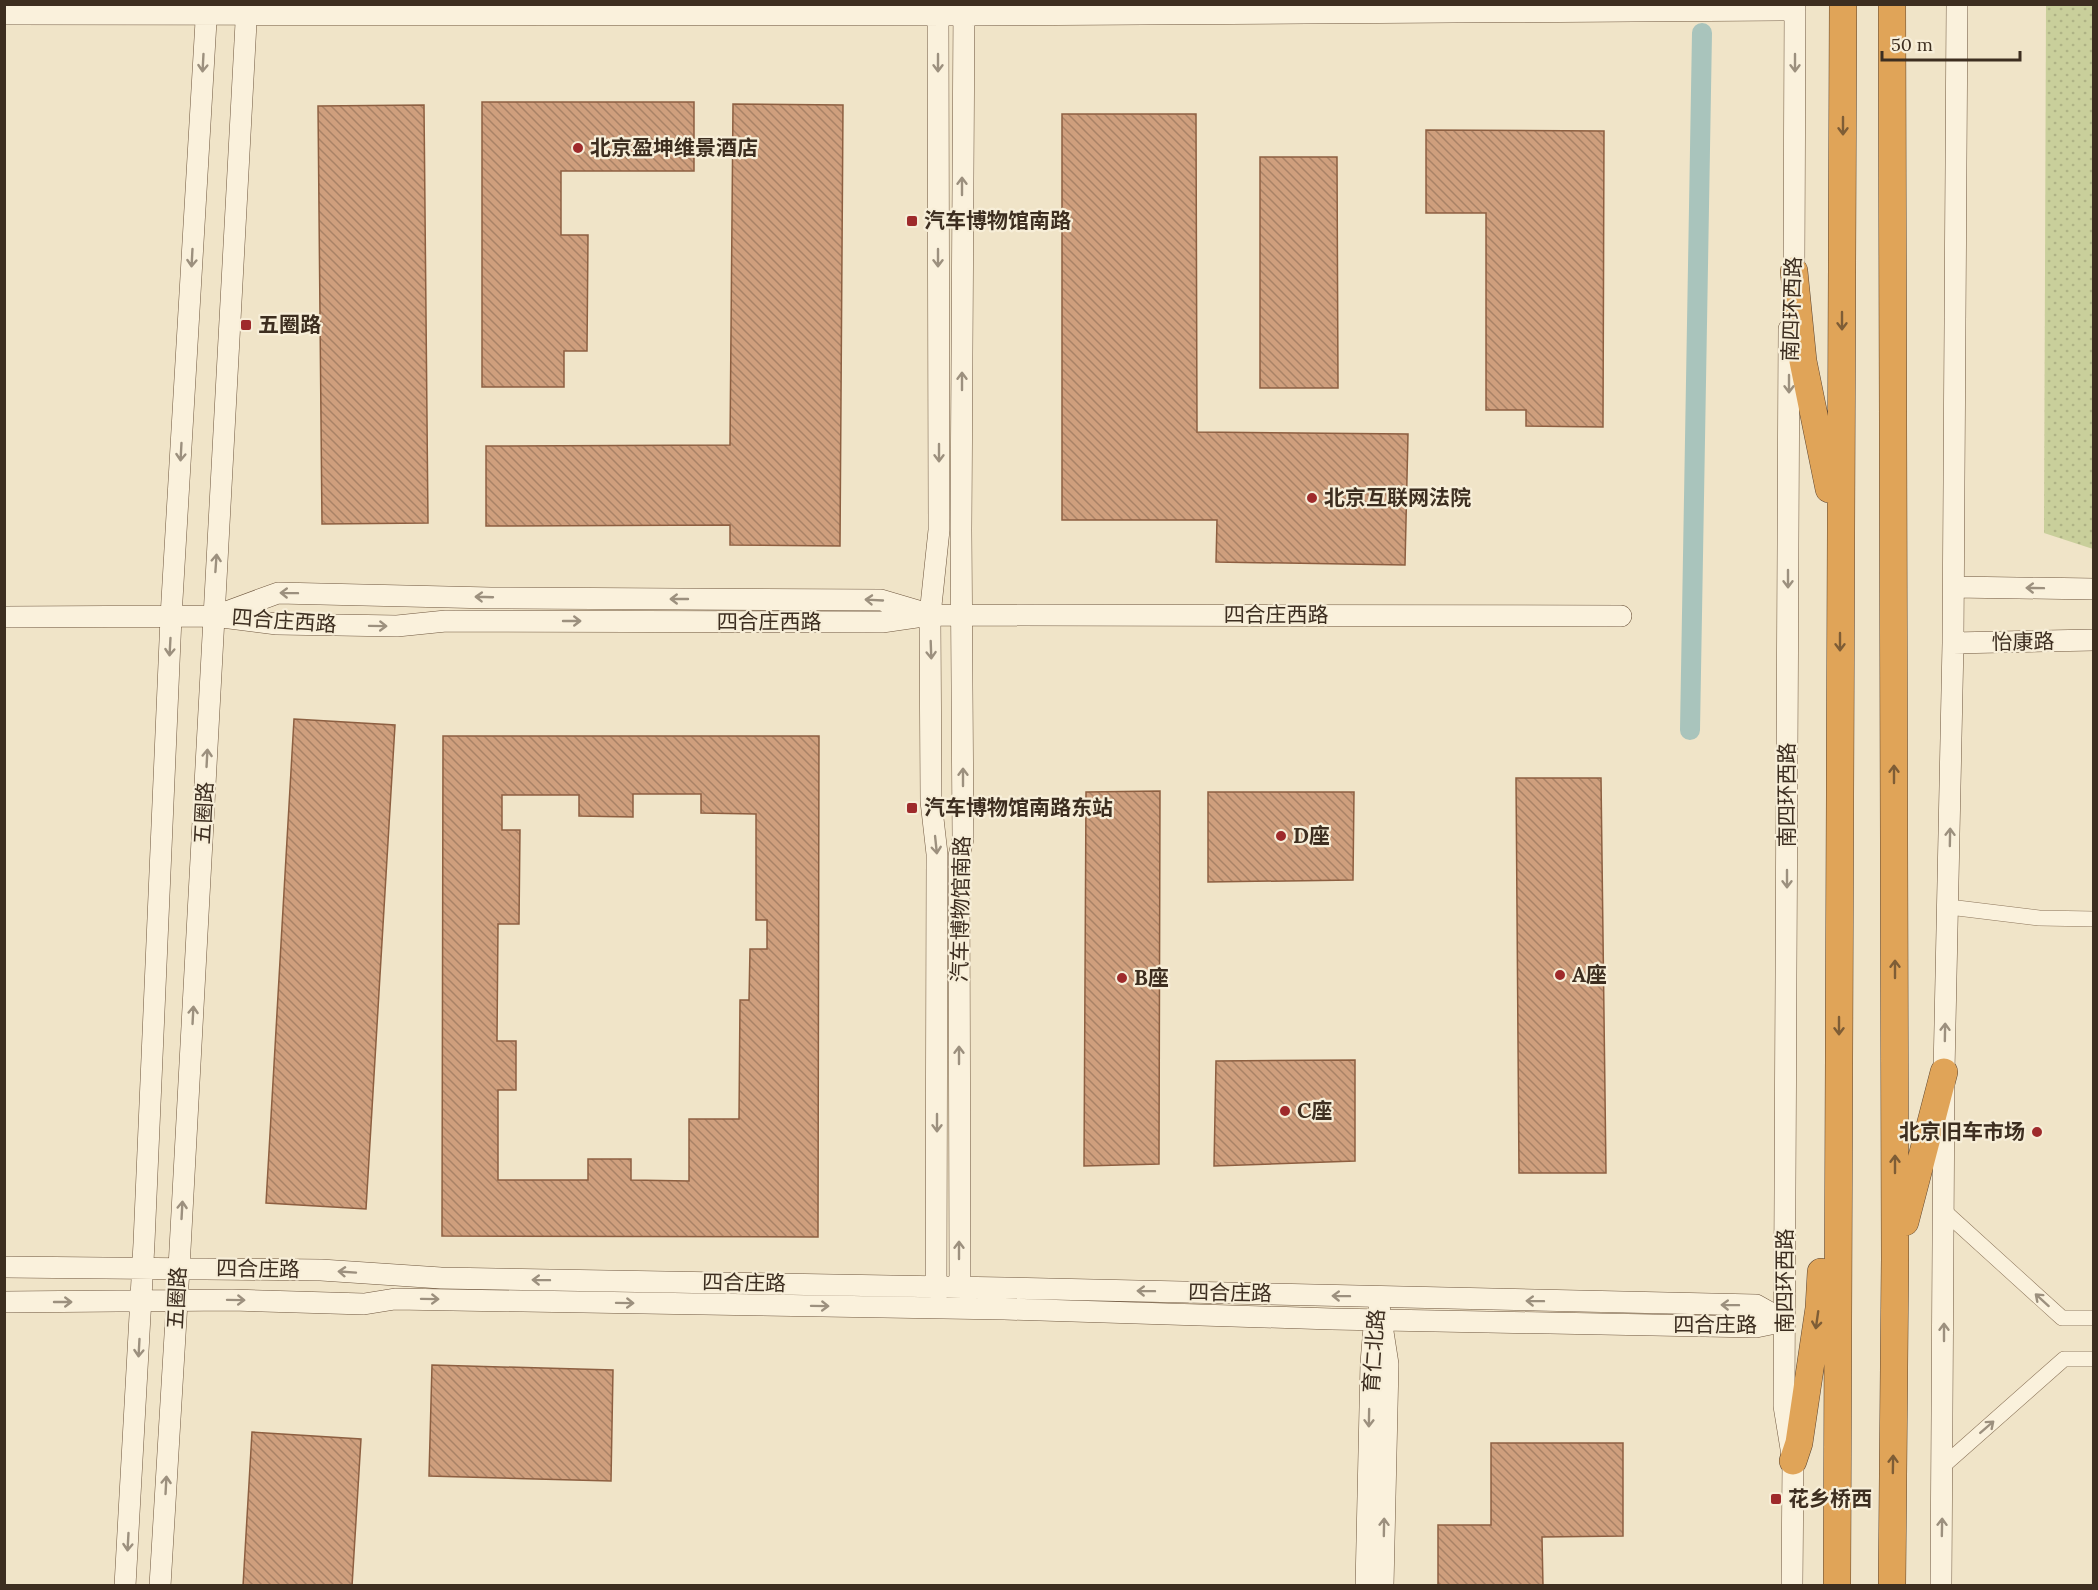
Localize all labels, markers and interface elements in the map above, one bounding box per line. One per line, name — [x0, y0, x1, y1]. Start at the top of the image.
scale bar — [1882, 24, 2020, 62]
text: 50 m — [1891, 33, 1933, 56]
one-way arrow — [198, 52, 209, 72]
one-way arrow — [932, 52, 944, 72]
one-way arrow — [1789, 52, 1801, 72]
one-way arrow — [1837, 115, 1849, 135]
place label: 北京盈坤维景酒店 — [590, 134, 758, 161]
marker: 北京盈坤维景酒店 — [571, 141, 585, 155]
one-way arrow — [957, 177, 968, 197]
place label: 汽车博物馆南路 — [924, 207, 1071, 234]
marker: 汽车博物馆南路 — [905, 214, 919, 228]
one-way arrow — [187, 247, 198, 267]
one-way arrow — [932, 247, 944, 267]
street label: 南四环西路 — [1776, 256, 1807, 362]
one-way arrow — [1836, 310, 1848, 330]
place label: 五圈路 — [258, 311, 321, 338]
marker: 五圈路 — [239, 318, 253, 332]
one-way arrow — [956, 372, 968, 392]
one-way arrow — [1783, 373, 1795, 393]
one-way arrow — [175, 442, 186, 462]
one-way arrow — [933, 442, 945, 462]
place label: 北京互联网法院 — [1324, 484, 1471, 511]
marker: 北京互联网法院 — [1305, 491, 1319, 505]
one-way arrow — [211, 553, 222, 573]
one-way arrow — [1782, 568, 1794, 588]
one-way arrow — [2026, 582, 2046, 594]
one-way arrow — [279, 587, 299, 599]
one-way arrow — [474, 592, 494, 603]
one-way arrow — [669, 593, 689, 605]
one-way arrow — [864, 595, 884, 606]
street label: 四合庄西路 — [1224, 601, 1329, 628]
street label: 四合庄西路 — [231, 603, 337, 638]
street label: 四合庄西路 — [717, 608, 822, 635]
one-way arrow — [562, 615, 582, 627]
one-way arrow — [367, 620, 387, 631]
street label: 怡康路 — [1991, 627, 2055, 656]
one-way arrow — [1834, 631, 1846, 651]
one-way arrow — [164, 636, 176, 656]
one-way arrow — [925, 639, 937, 659]
street label: 南四环西路 — [1773, 743, 1800, 848]
one-way arrow — [201, 748, 212, 768]
one-way arrow — [1888, 765, 1900, 785]
one-way arrow — [957, 767, 969, 787]
street label: 五圈路 — [188, 781, 219, 845]
place label: 汽车博物馆南路东站 — [924, 794, 1113, 821]
marker: 汽车博物馆南路东站 — [905, 801, 919, 815]
place label: D座 — [1293, 822, 1330, 849]
one-way arrow — [1944, 828, 1956, 848]
marker: D座 — [1274, 829, 1288, 843]
one-way arrow — [931, 834, 942, 854]
street label: 汽车博物馆南路 — [946, 835, 975, 983]
one-way arrow — [1781, 868, 1793, 888]
one-way arrow — [1889, 960, 1901, 980]
place label: A座 — [1572, 961, 1607, 988]
place label: B座 — [1134, 964, 1169, 991]
marker: A座 — [1553, 968, 1567, 982]
marker: B座 — [1115, 971, 1129, 985]
one-way arrow — [187, 1006, 198, 1026]
one-way arrow — [1833, 1015, 1845, 1035]
one-way arrow — [1940, 1023, 1951, 1043]
one-way arrow — [953, 1046, 965, 1066]
place label: C座 — [1297, 1097, 1332, 1124]
marker: C座 — [1278, 1104, 1292, 1118]
one-way arrow — [931, 1113, 943, 1133]
place label: 北京旧车市场 — [1899, 1118, 2025, 1145]
marker: 北京旧车市场 — [2030, 1125, 2044, 1139]
one-way arrow — [1889, 1155, 1901, 1175]
one-way arrow — [177, 1201, 188, 1220]
street label: 南四环西路 — [1771, 1229, 1798, 1334]
one-way arrow — [954, 1241, 965, 1261]
street label: 四合庄路 — [216, 1254, 300, 1283]
street label: 五圈路 — [161, 1266, 192, 1330]
one-way arrow — [337, 1266, 357, 1277]
street label: 四合庄路 — [702, 1268, 786, 1297]
one-way arrow — [532, 1274, 552, 1286]
street label: 四合庄路 — [1188, 1278, 1272, 1307]
one-way arrow — [1136, 1285, 1156, 1297]
one-way arrow — [1331, 1290, 1351, 1302]
one-way arrow — [2035, 1293, 2050, 1307]
one-way arrow — [420, 1294, 440, 1305]
one-way arrow — [225, 1295, 245, 1306]
one-way arrow — [1526, 1295, 1546, 1307]
one-way arrow — [52, 1296, 72, 1308]
one-way arrow — [615, 1297, 635, 1309]
one-way arrow — [1721, 1299, 1741, 1310]
one-way arrow — [810, 1300, 830, 1312]
street label: 育仁北路 — [1357, 1308, 1390, 1394]
one-way arrow — [1812, 1310, 1823, 1330]
street label: 四合庄路 — [1673, 1311, 1757, 1338]
one-way arrow — [1938, 1323, 1950, 1343]
one-way arrow — [133, 1337, 144, 1357]
one-way arrow — [1364, 1408, 1375, 1428]
one-way arrow — [1979, 1420, 1994, 1434]
one-way arrow — [1887, 1455, 1899, 1475]
one-way arrow — [161, 1476, 172, 1496]
place label: 花乡桥西 — [1788, 1485, 1872, 1512]
marker: 花乡桥西 — [1769, 1492, 1783, 1506]
one-way arrow — [1378, 1518, 1390, 1538]
one-way arrow — [1937, 1518, 1948, 1538]
one-way arrow — [122, 1532, 133, 1552]

